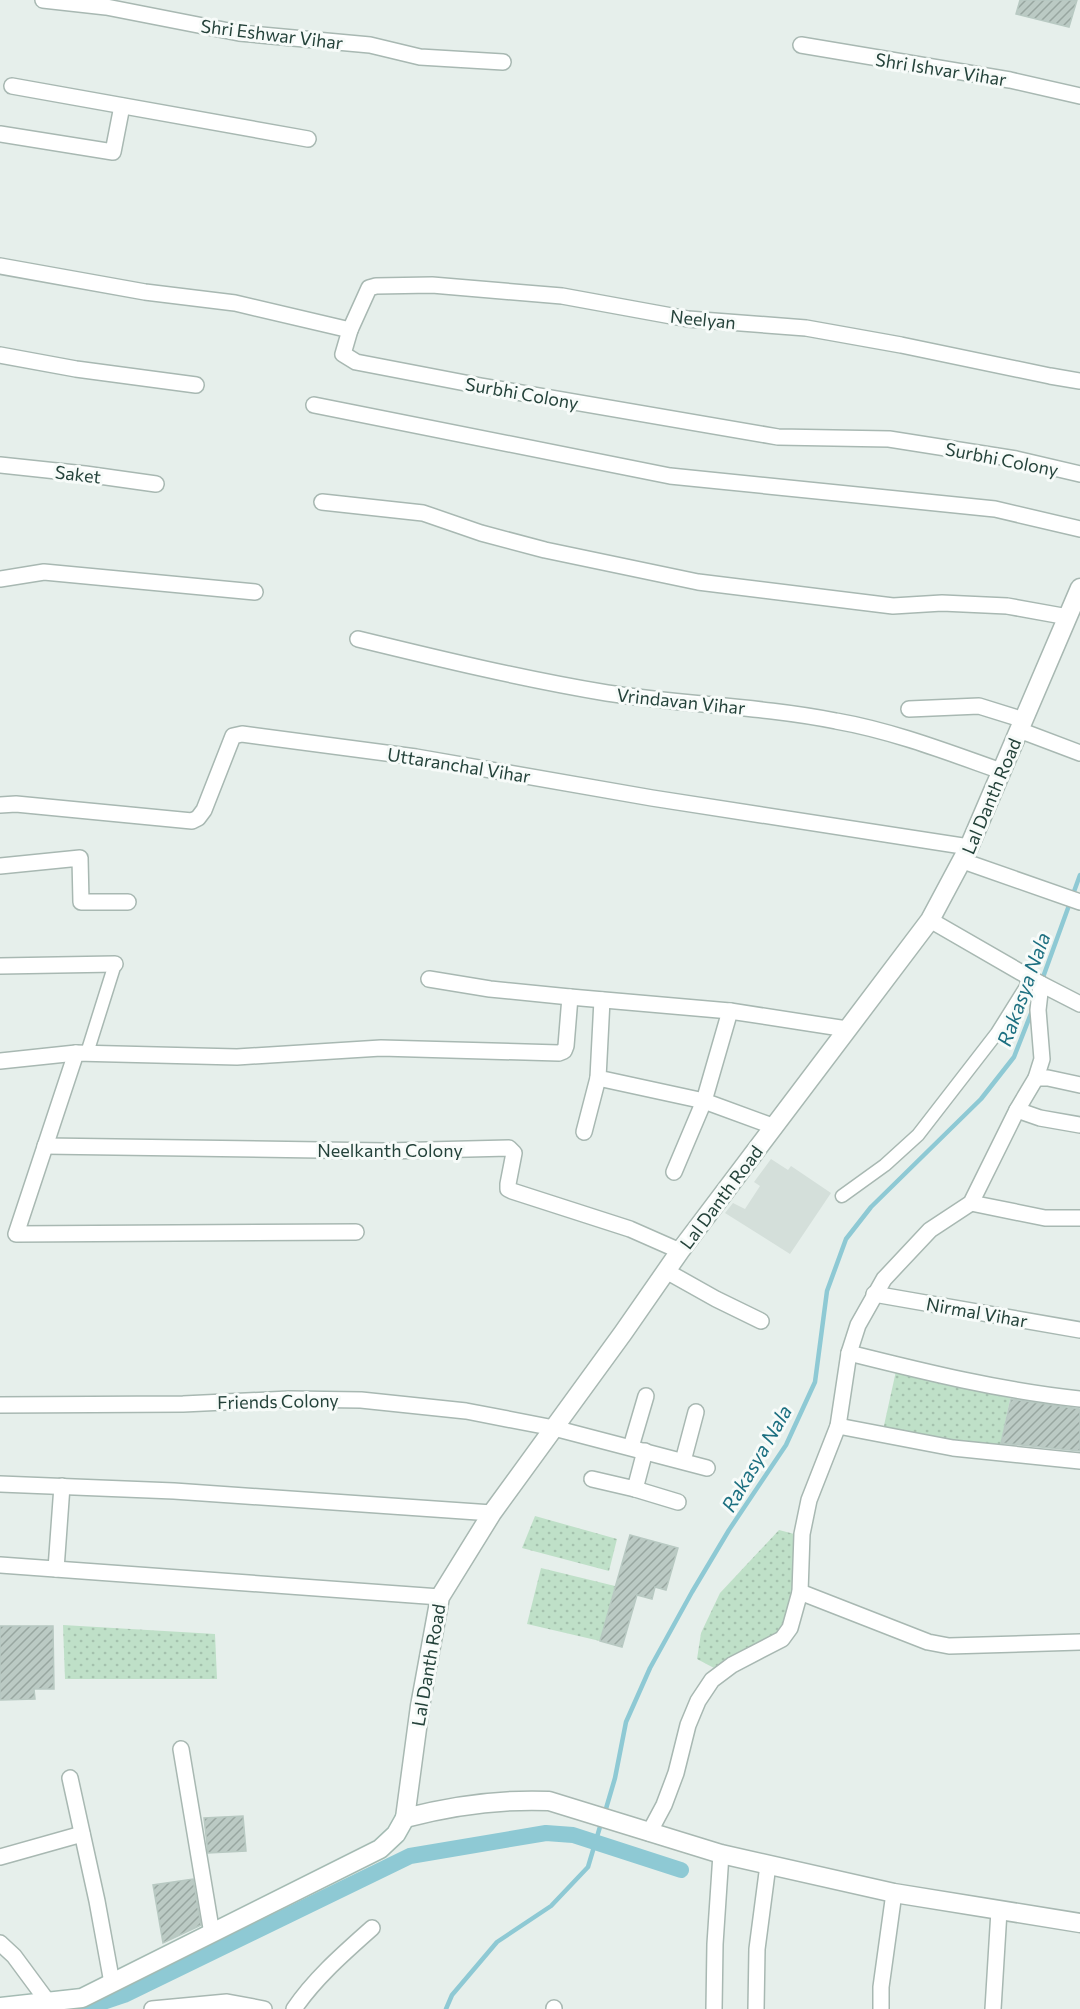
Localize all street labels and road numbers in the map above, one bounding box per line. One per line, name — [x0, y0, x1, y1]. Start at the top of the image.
street label: Shri Eshwar Vihar — [200, 14, 344, 54]
street label: Shri Ishvar Vihar — [874, 48, 1008, 90]
street label: Neelyan — [669, 305, 737, 333]
street label: Surbhi Colony — [464, 372, 580, 414]
street label: Surbhi Colony — [944, 437, 1060, 481]
street label: Saket — [54, 460, 102, 488]
street label: Vrindavan Vihar — [616, 683, 746, 719]
street label: Lal Danth Road — [957, 735, 1025, 857]
street label: Uttaranchal Vihar — [386, 743, 532, 787]
street label: Neelkanth Colony — [317, 1139, 463, 1161]
street label: Lal Danth Road — [675, 1141, 767, 1253]
street label: Nirmal Vihar — [925, 1292, 1029, 1332]
street label: Friends Colony — [217, 1389, 339, 1413]
street label: Lal Danth Road — [406, 1602, 450, 1728]

